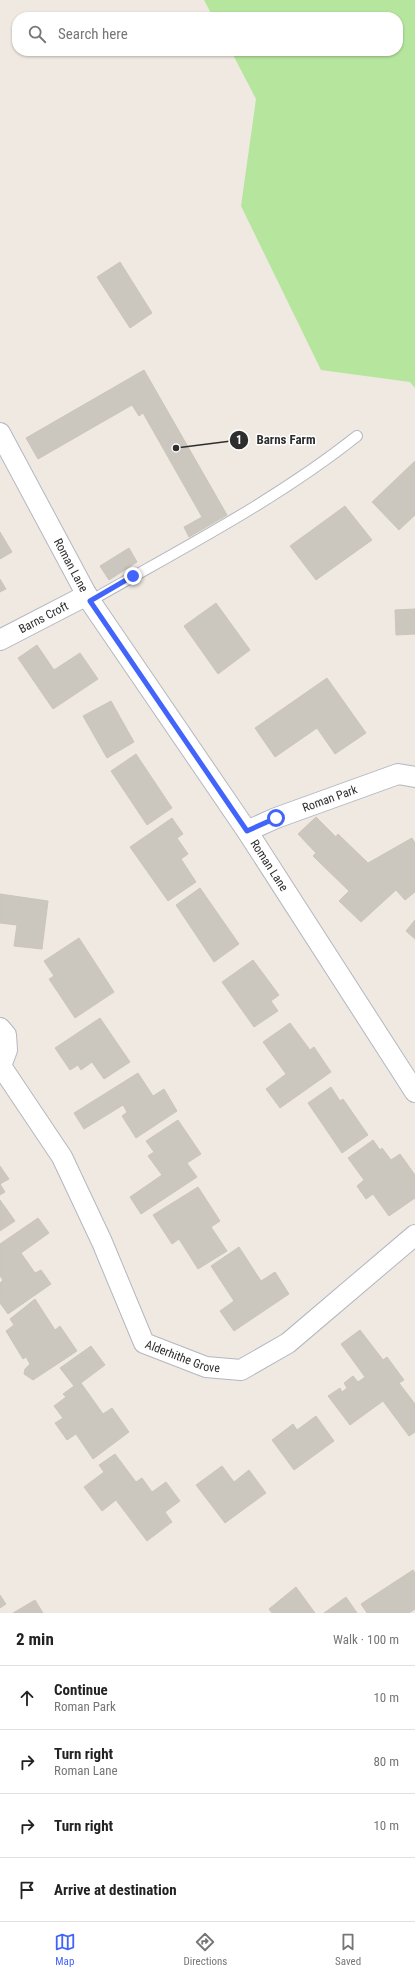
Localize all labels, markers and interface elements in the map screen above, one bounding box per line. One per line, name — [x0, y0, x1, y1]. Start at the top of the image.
search box — [12, 12, 403, 56]
icon: search — [26, 23, 48, 45]
text: Search here — [58, 25, 128, 43]
callout: Barns Farm — [229, 427, 324, 452]
text: Barns Farm — [256, 432, 316, 447]
text: 1 — [236, 433, 242, 447]
street label: Roman Lane — [51, 536, 91, 595]
route end — [124, 567, 142, 585]
street label: Barns Croft — [16, 599, 71, 636]
street label: Roman Park — [301, 782, 360, 815]
route start — [267, 809, 285, 827]
street label: Roman Lane — [247, 837, 291, 894]
street label: Alderhithe Grove — [143, 1337, 221, 1375]
text: 2 min — [16, 1629, 54, 1649]
text: Walk · 100 m — [333, 1632, 399, 1647]
text: Continue — [54, 1681, 108, 1699]
icon: ahead — [16, 1687, 38, 1709]
text: 10 m — [373, 1690, 399, 1705]
text: Roman Park — [54, 1699, 116, 1714]
text: Turn right — [54, 1745, 113, 1763]
icon: right — [16, 1751, 38, 1773]
text: 80 m — [373, 1754, 399, 1769]
text: Roman Lane — [54, 1763, 118, 1778]
icon: right — [16, 1815, 38, 1837]
text: Turn right — [54, 1817, 113, 1835]
text: 10 m — [373, 1818, 399, 1833]
icon: arrive — [16, 1879, 38, 1901]
text: Arrive at destination — [54, 1881, 177, 1899]
tab: Map — [54, 1931, 76, 1968]
tab: Directions — [183, 1931, 227, 1968]
tab: Saved — [335, 1931, 361, 1968]

